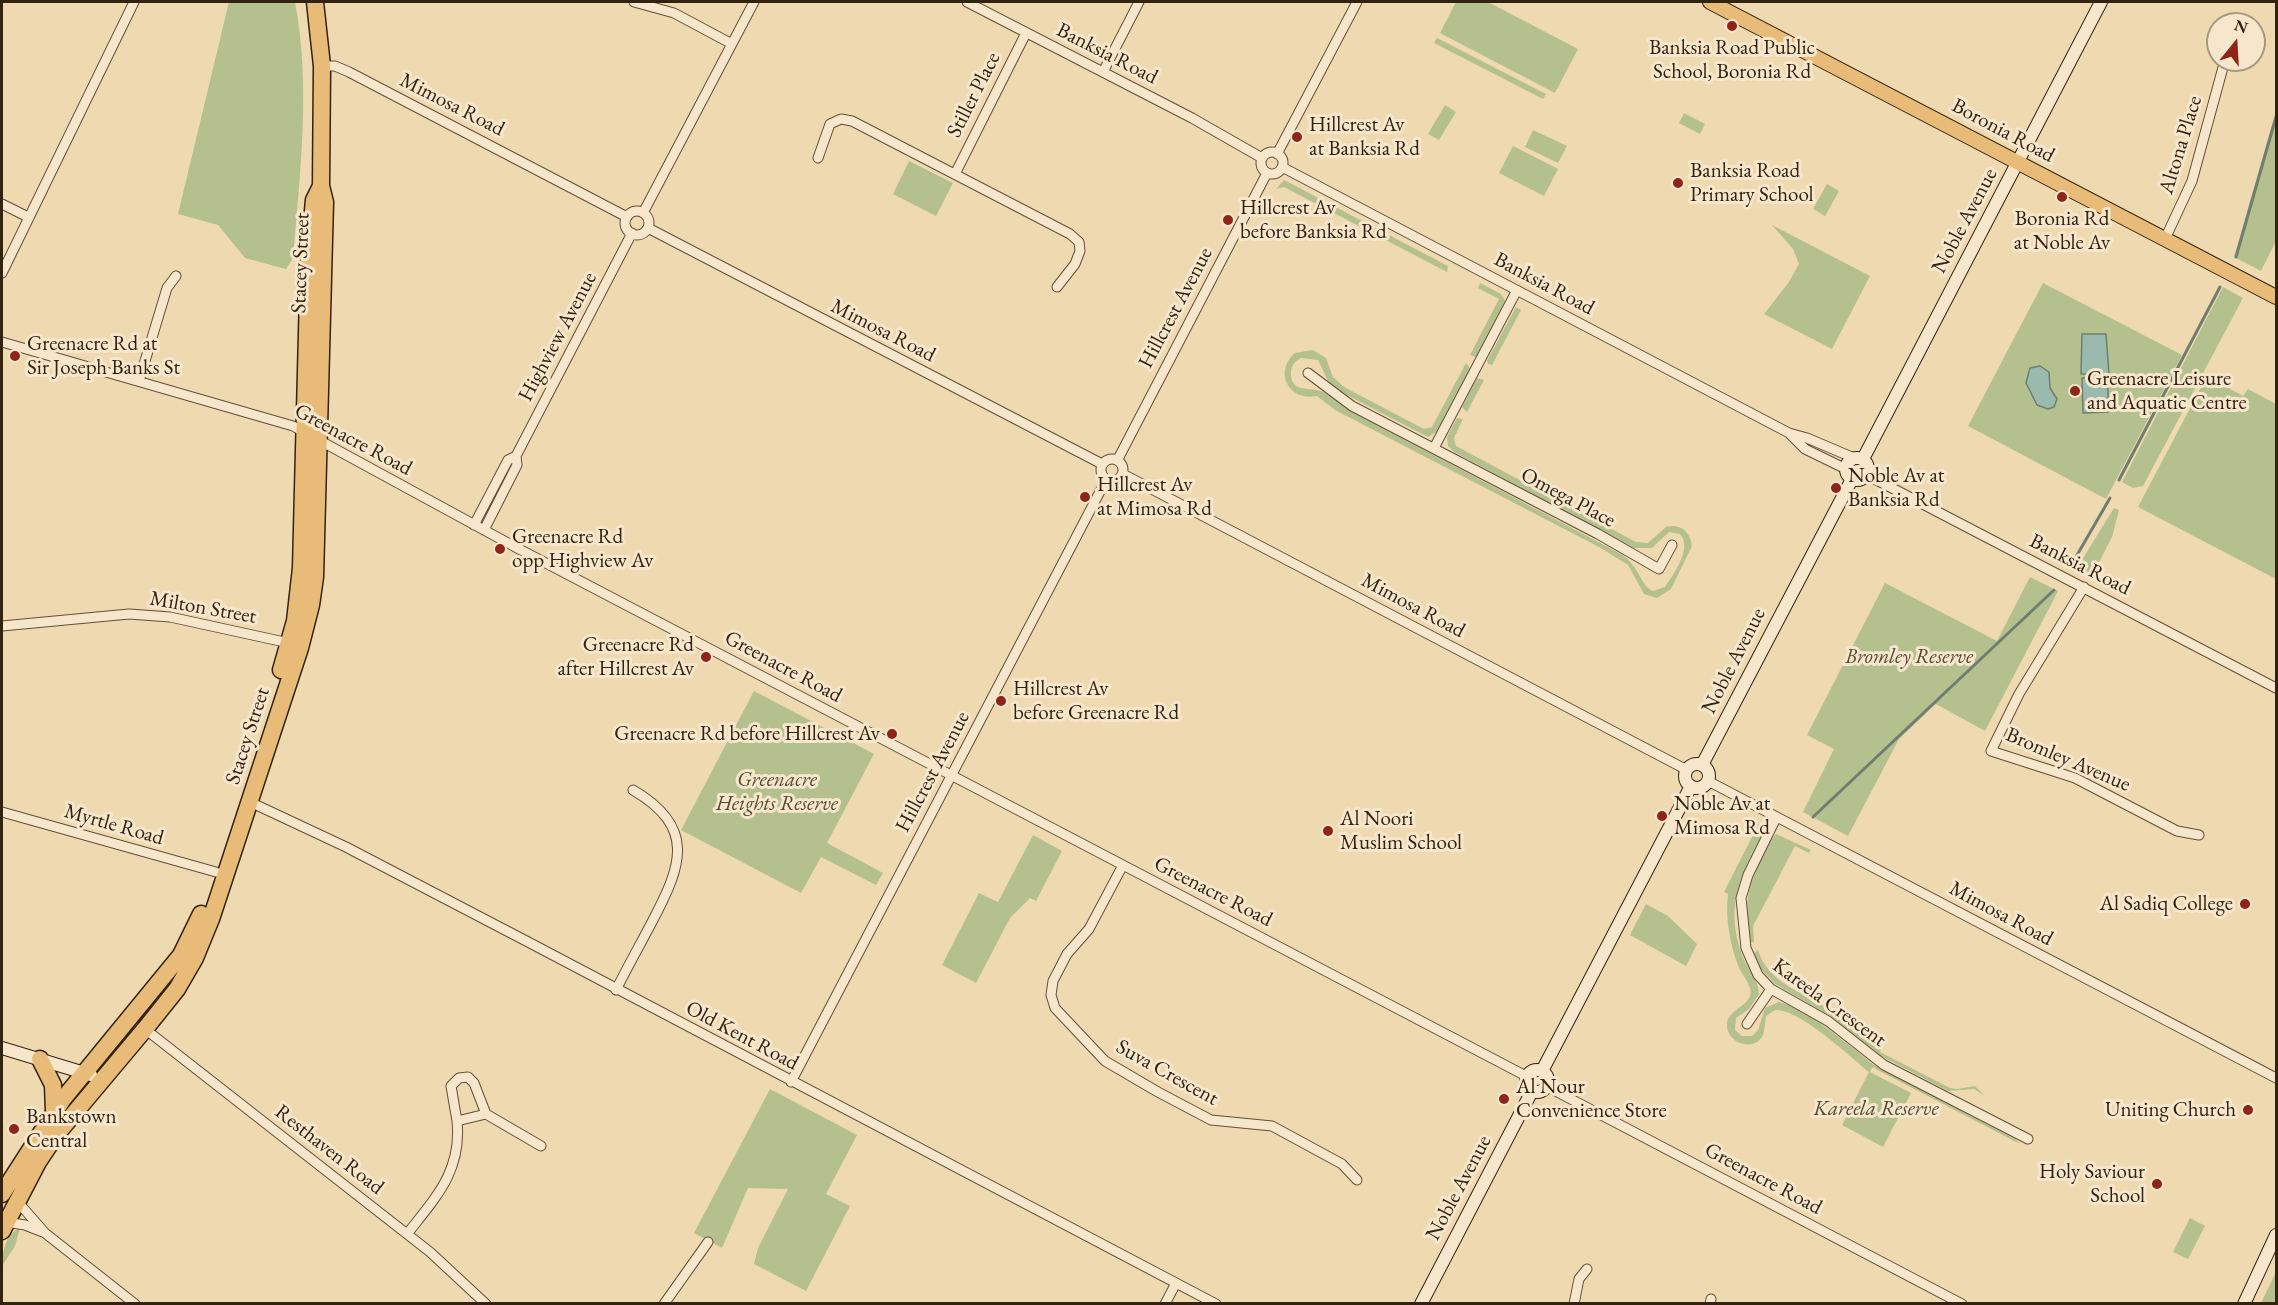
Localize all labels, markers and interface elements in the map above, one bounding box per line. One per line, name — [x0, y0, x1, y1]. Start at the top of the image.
north arrow — [2206, 12, 2266, 72]
text: N — [2232, 14, 2250, 38]
street label: Banksia Road — [1052, 18, 1162, 90]
marker: Banksia Road Public School, Boronia Rd — [1725, 19, 1739, 33]
place label: Banksia Road Public School, Boronia Rd — [1649, 35, 1815, 85]
street label: Stiller Place — [942, 48, 1006, 142]
street label: Mimosa Road — [395, 68, 509, 142]
street label: Boronia Road — [1947, 93, 2059, 169]
street label: Altona Place — [2154, 93, 2208, 197]
place label: Hillcrest Av at Banksia Rd — [1309, 112, 1420, 162]
marker: Hillcrest Av at Banksia Rd — [1290, 130, 1304, 144]
place label: Banksia Road Primary School — [1690, 158, 1814, 208]
street label: Noble Avenue — [1927, 164, 2003, 278]
marker: Banksia Road Primary School — [1671, 176, 1685, 190]
marker: Boronia Rd at Noble Av — [2055, 190, 2069, 204]
place label: Hillcrest Av before Banksia Rd — [1240, 195, 1387, 245]
place label: Boronia Rd at Noble Av — [2014, 206, 2110, 256]
street label: Stacey Street — [287, 212, 315, 314]
marker: Hillcrest Av before Banksia Rd — [1221, 213, 1235, 227]
street label: Hillcrest Avenue — [1134, 243, 1218, 373]
street label: Banksia Road — [1489, 247, 1599, 321]
street label: Highview Avenue — [513, 268, 603, 406]
street label: Mimosa Road — [826, 294, 940, 368]
place label: Greenacre Rd at Sir Joseph Banks St — [27, 331, 180, 381]
marker: Greenacre Rd at Sir Joseph Banks St — [8, 349, 22, 363]
place label: Greenacre Leisure and Aquatic Centre — [2087, 366, 2247, 416]
marker: Greenacre Leisure and Aquatic Centre — [2068, 384, 2082, 398]
street label: Greenacre Road — [290, 398, 416, 482]
street label: Omega Place — [1516, 463, 1620, 533]
place label: Noble Av at Banksia Rd — [1848, 463, 1944, 513]
place label: Hillcrest Av at Mimosa Rd — [1097, 472, 1212, 522]
marker: Noble Av at Banksia Rd — [1829, 481, 1843, 495]
marker: Hillcrest Av at Mimosa Rd — [1078, 490, 1092, 504]
place label: Greenacre Rd opp Highview Av — [512, 524, 653, 574]
street label: Banksia Road — [2025, 529, 2135, 601]
marker: Greenacre Rd opp Highview Av — [493, 542, 507, 556]
street label: Mimosa Road — [1357, 568, 1469, 644]
street label: Milton Street — [148, 586, 258, 630]
street label: Noble Avenue — [1697, 604, 1771, 718]
street label: Greenacre Road — [720, 625, 846, 709]
place label: Greenacre Rd after Hillcrest Av — [557, 632, 694, 682]
park label: Bromley Reserve — [1845, 644, 1973, 670]
marker: Greenacre Rd after Hillcrest Av — [699, 650, 713, 664]
place label: Hillcrest Av before Greenacre Rd — [1013, 676, 1179, 726]
street label: Stacey Street — [220, 684, 276, 788]
marker: Hillcrest Av before Greenacre Rd — [994, 694, 1008, 708]
street label: Hillcrest Avenue — [891, 707, 975, 837]
place label: Greenacre Rd before Hillcrest Av — [614, 721, 880, 747]
street label: Bromley Avenue — [2002, 722, 2134, 798]
marker: Greenacre Rd before Hillcrest Av — [885, 727, 899, 741]
park label: Greenacre Heights Reserve — [716, 767, 838, 817]
place label: Noble Av at Mimosa Rd — [1674, 791, 1770, 841]
street label: Myrtle Road — [61, 799, 167, 851]
place label: Al Noori Muslim School — [1340, 806, 1462, 856]
marker: Noble Av at Mimosa Rd — [1655, 809, 1669, 823]
marker: Al Noori Muslim School — [1321, 824, 1335, 838]
street label: Greenacre Road — [1150, 851, 1276, 933]
street label: Mimosa Road — [1945, 876, 2057, 952]
place label: Al Sadiq College — [2100, 891, 2233, 917]
marker: Al Sadiq College — [2238, 897, 2252, 911]
street label: Kareela Crescent — [1767, 953, 1891, 1053]
street label: Old Kent Road — [681, 996, 803, 1076]
street label: Suva Crescent — [1111, 1035, 1223, 1111]
place label: Al Nour Convenience Store — [1516, 1074, 1667, 1124]
marker: Al Nour Convenience Store — [1497, 1092, 1511, 1106]
park label: Kareela Reserve — [1813, 1096, 1939, 1122]
place label: Uniting Church — [2105, 1097, 2236, 1123]
street label: Resthaven Road — [269, 1100, 389, 1200]
marker: Uniting Church — [2241, 1103, 2255, 1117]
place label: Bankstown Central — [26, 1104, 117, 1154]
marker: Bankstown Central — [7, 1122, 21, 1136]
street label: Noble Avenue — [1421, 1131, 1497, 1245]
street label: Greenacre Road — [1700, 1137, 1826, 1221]
place label: Holy Saviour School — [2039, 1159, 2145, 1209]
marker: Holy Saviour School — [2150, 1177, 2164, 1191]

